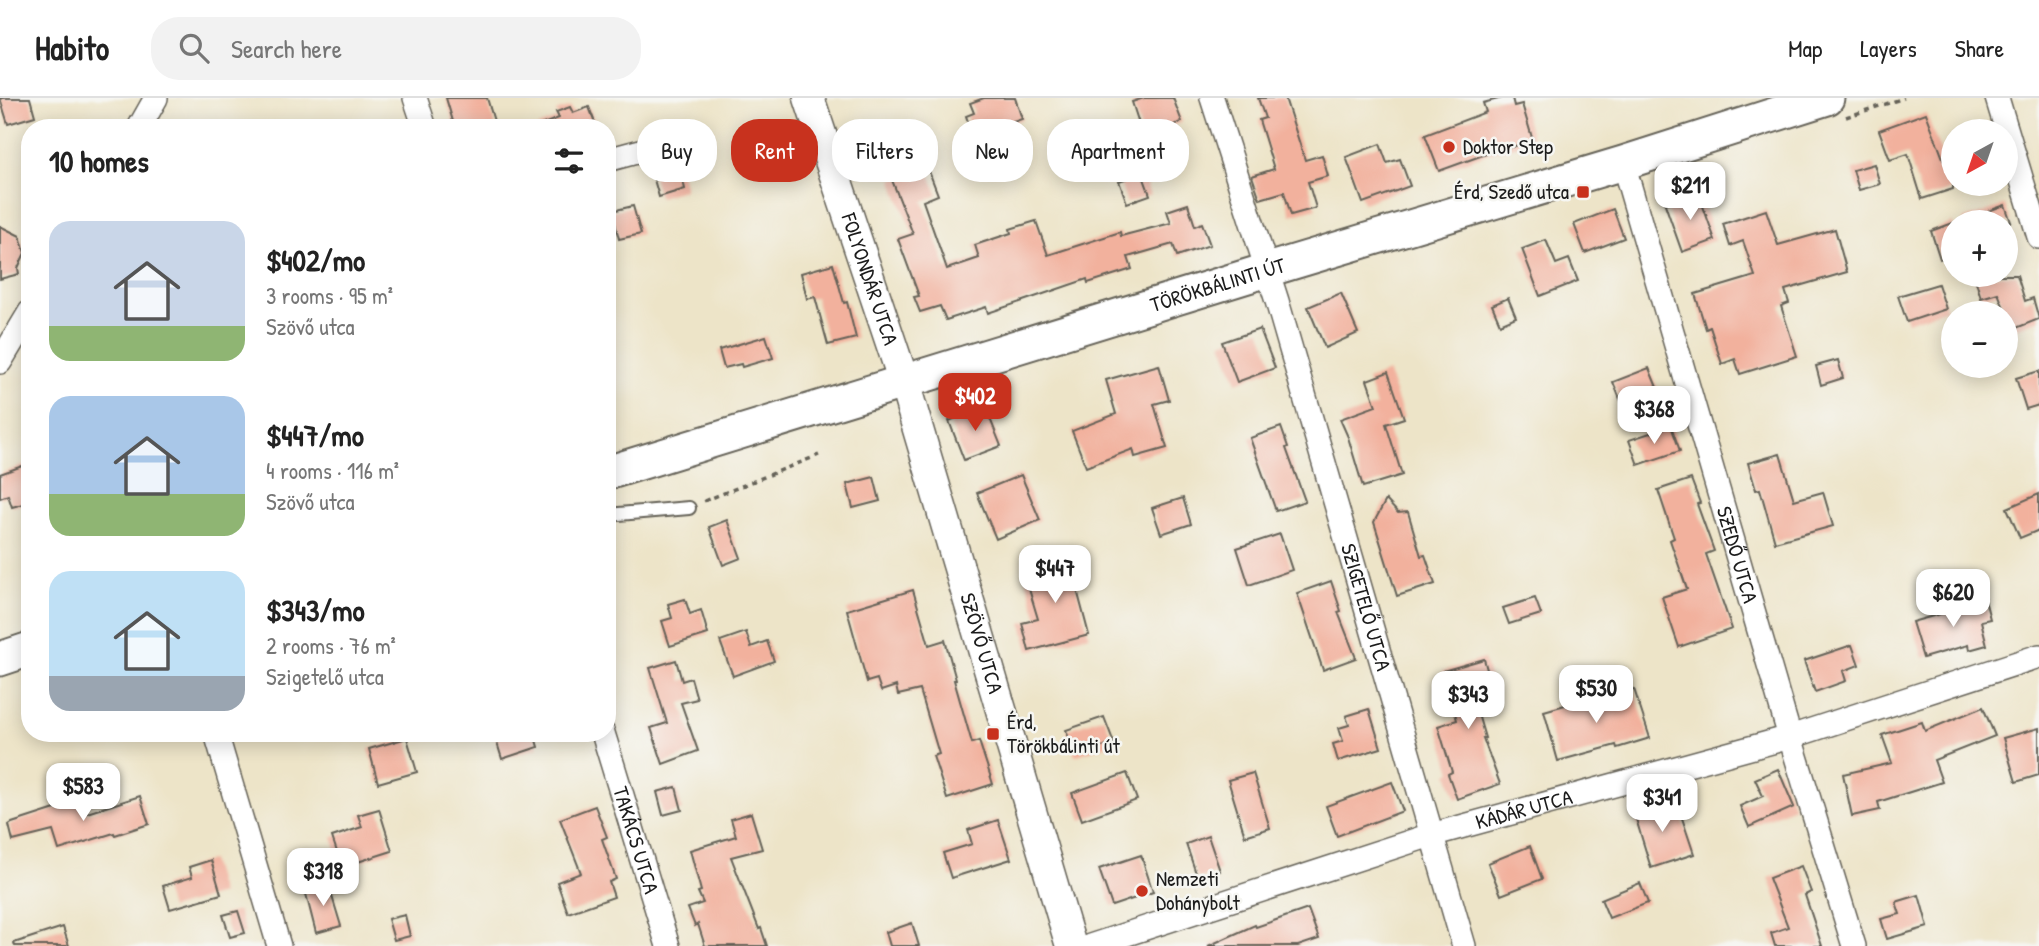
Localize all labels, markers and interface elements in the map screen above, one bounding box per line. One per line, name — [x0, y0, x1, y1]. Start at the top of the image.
search box — [151, 17, 641, 80]
text: Habito — [35, 26, 109, 70]
icon: search — [175, 29, 213, 67]
text: Search here — [231, 31, 342, 66]
text: Map — [1788, 32, 1822, 64]
text: Layers — [1860, 32, 1917, 64]
text: Share — [1955, 32, 2004, 64]
chip: Buy — [637, 119, 717, 182]
chip: Rent — [731, 119, 818, 182]
chip: Filters — [832, 119, 938, 182]
chip: New — [952, 119, 1033, 182]
chip: Apartment — [1047, 119, 1189, 182]
north arrow — [1941, 119, 2018, 196]
map controls — [1941, 119, 2018, 378]
place label: Doktor Step — [1463, 132, 1553, 161]
marker: Doktor Step — [1441, 139, 1457, 155]
text: 10 homes — [49, 141, 149, 181]
icon: filters — [550, 142, 588, 180]
pin: $211 — [1649, 162, 1731, 222]
text: $211 — [1670, 169, 1710, 200]
place label: Érd, Szedő utca — [1454, 177, 1569, 206]
marker: Érd, Szedő utca — [1575, 184, 1591, 200]
street label: FOLYONDÁR UTCA — [834, 208, 906, 349]
button: + — [1941, 210, 2018, 287]
text: $402/mo — [266, 240, 365, 280]
icon: home — [105, 249, 189, 333]
street label: TÖRÖKBÁLINTI ÚT — [1147, 250, 1290, 319]
text: 3 rooms · 95 m² — [266, 280, 393, 311]
button: − — [1941, 301, 2018, 378]
text: Szövő utca — [266, 311, 354, 342]
pin: $402 — [934, 374, 1016, 433]
text: $402 — [954, 380, 996, 411]
pin: $368 — [1613, 386, 1695, 446]
text: $368 — [1633, 393, 1675, 424]
text: $447/mo — [266, 415, 364, 455]
icon: home — [105, 424, 189, 508]
text: 4 rooms · 116 m² — [266, 455, 399, 486]
text: Szövő utca — [266, 486, 354, 517]
street label: SZEDŐ UTCA — [1710, 503, 1765, 606]
street label: SZIGETELŐ UTCA — [1334, 540, 1398, 674]
pin: $447 — [1014, 546, 1096, 605]
text: $447 — [1035, 552, 1075, 583]
pin: $620 — [1912, 570, 1994, 629]
text: $620 — [1932, 576, 1974, 607]
street label: SZÖVŐ UTCA — [953, 589, 1010, 697]
text: $343/mo — [266, 590, 365, 630]
icon: home — [105, 599, 189, 683]
text: 2 rooms · 76 m² — [266, 630, 396, 661]
text: Szigetelő utca — [266, 661, 384, 692]
pin: $530 — [1555, 666, 1637, 725]
pin: $343 — [1427, 672, 1509, 731]
text: $530 — [1575, 672, 1617, 703]
text: $343 — [1448, 678, 1488, 709]
place label: Érd, Törökbálinti út — [1007, 707, 1120, 760]
marker: Érd, Törökbálinti út — [985, 726, 1001, 742]
pin: $583 — [42, 764, 124, 823]
text: $583 — [62, 770, 104, 801]
pin: $341 — [1621, 774, 1703, 834]
text: $341 — [1643, 781, 1681, 812]
street label: KÁDÁR UTCA — [1472, 782, 1575, 836]
street label: TAKÁCS UTCA — [606, 783, 666, 897]
pin: $318 — [282, 848, 364, 908]
text: $318 — [303, 855, 343, 886]
place label: Nemzeti Dohánybolt — [1156, 864, 1241, 917]
marker: Nemzeti Dohánybolt — [1134, 883, 1150, 899]

